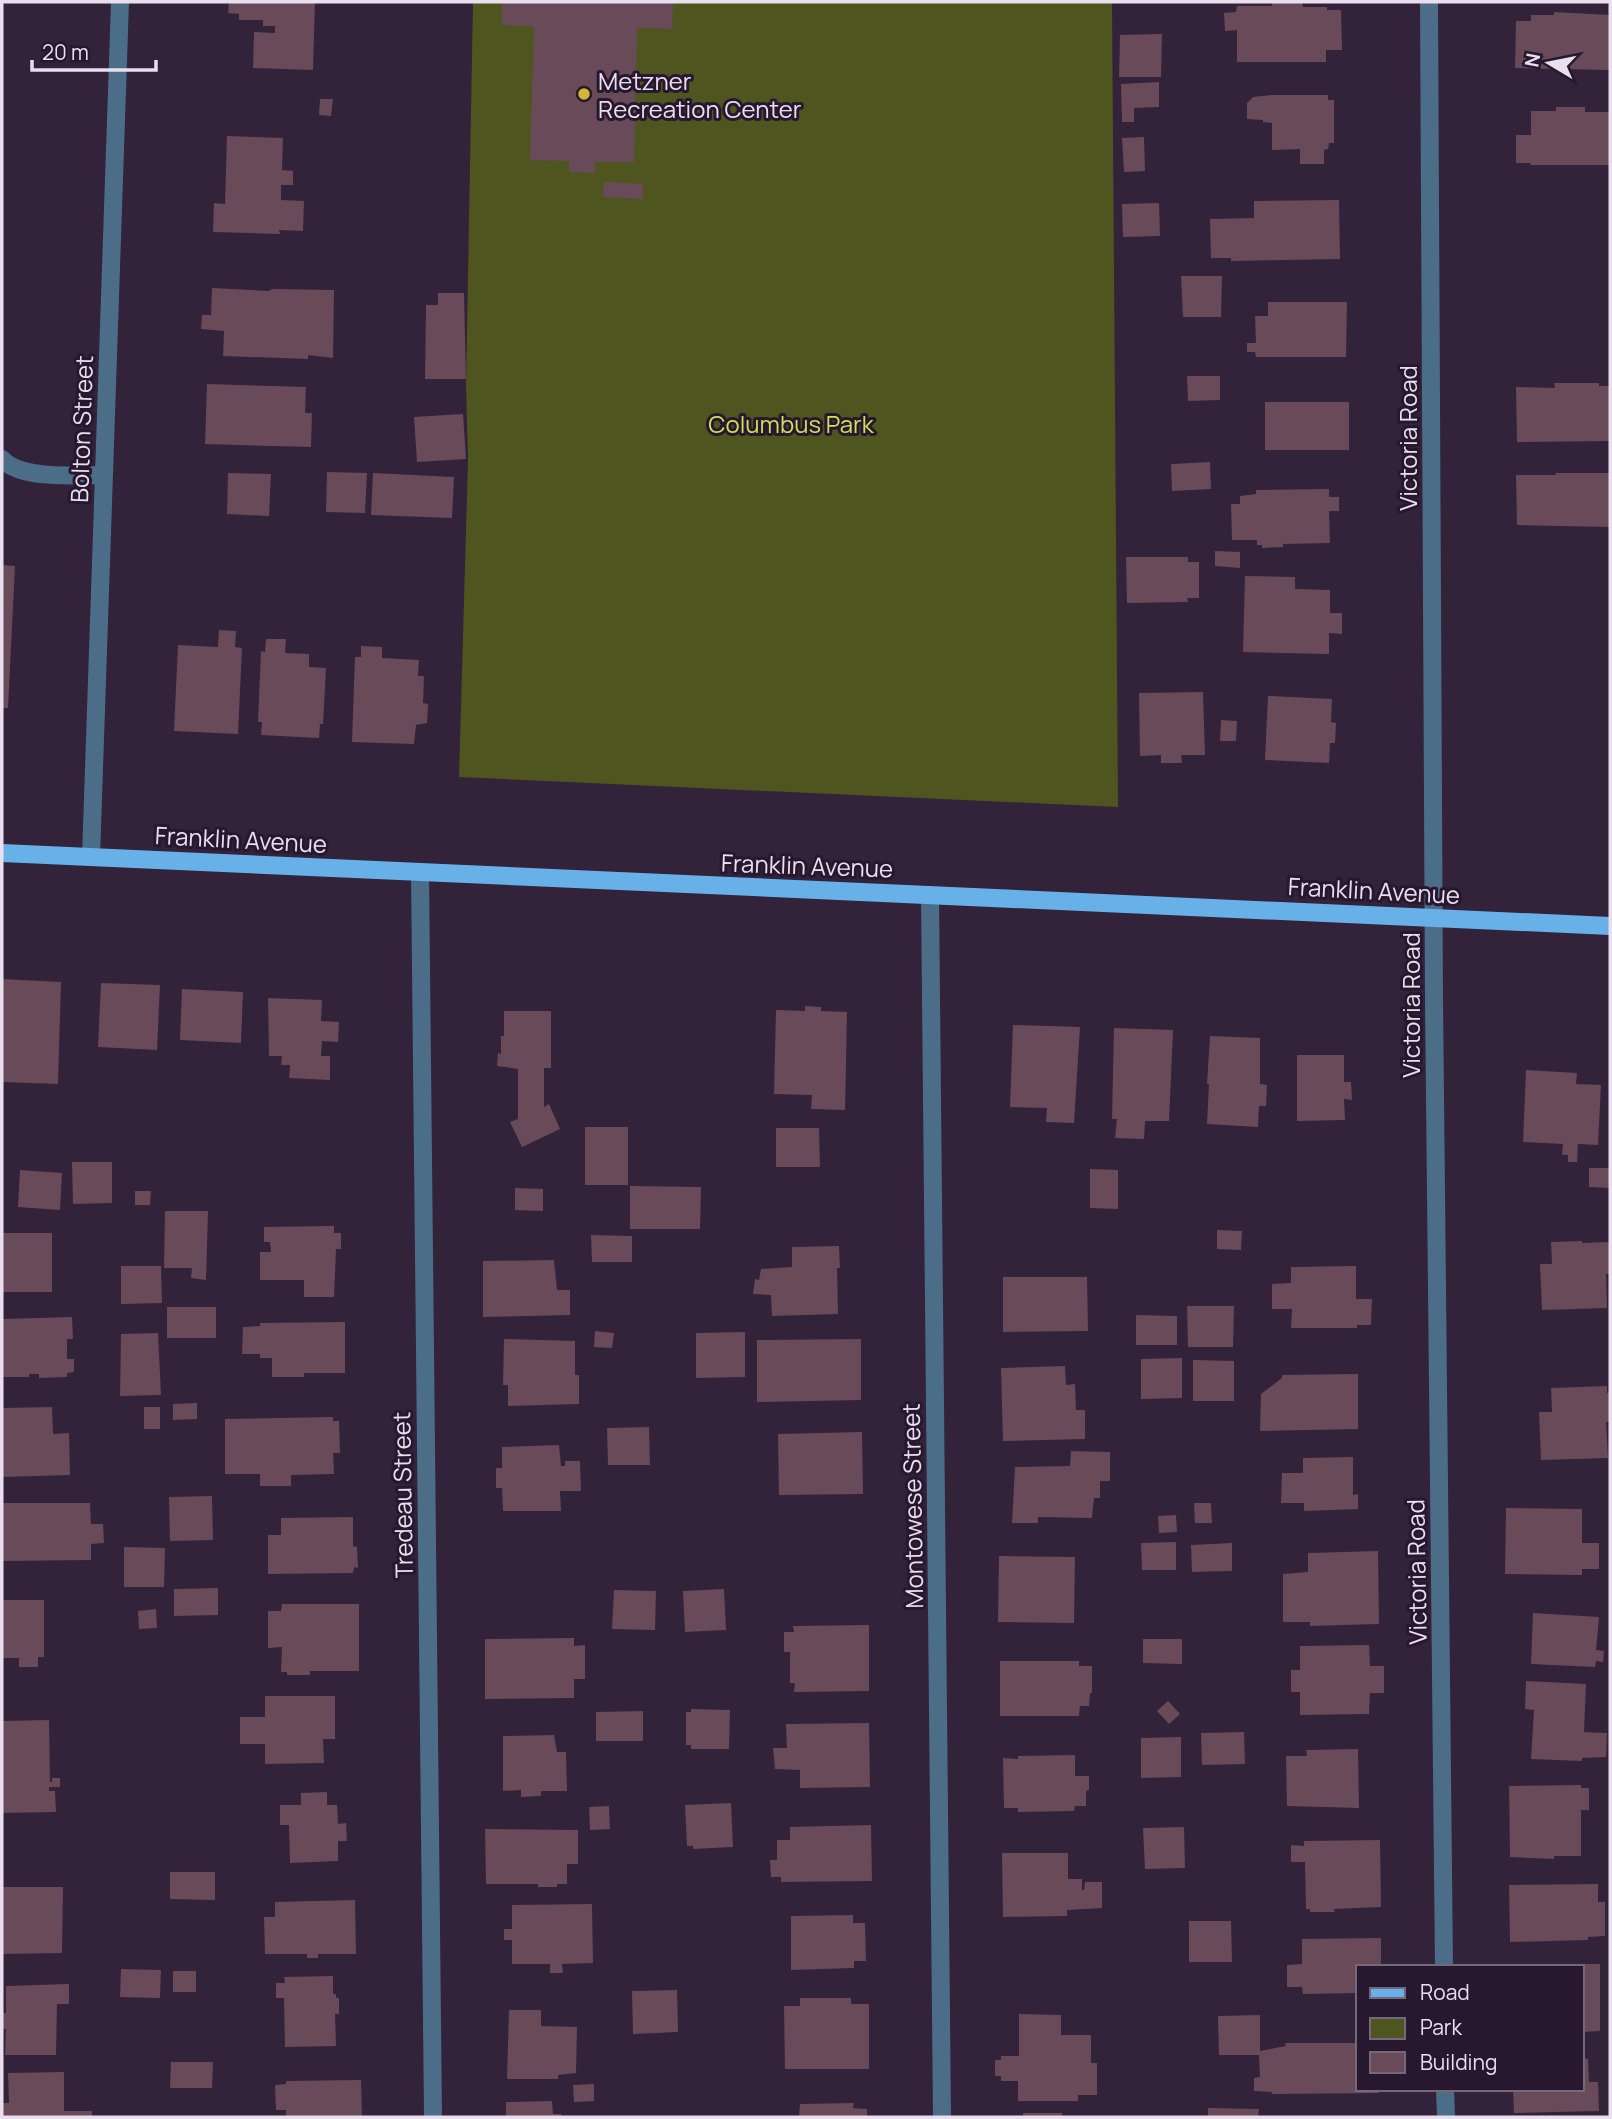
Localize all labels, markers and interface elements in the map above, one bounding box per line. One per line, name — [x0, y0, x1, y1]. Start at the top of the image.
scale bar — [32, 28, 156, 72]
north arrow — [1514, 28, 1584, 98]
text: 20 m — [42, 38, 89, 66]
text: N — [1518, 51, 1546, 69]
place label: Metzner Recreation Center — [598, 64, 802, 125]
marker: Metzner Recreation Center — [576, 86, 592, 102]
street label: Bolton Street — [62, 355, 100, 503]
street label: Victoria Road — [1391, 365, 1424, 511]
park label: Columbus Park — [708, 407, 875, 440]
street label: Franklin Avenue — [154, 818, 328, 860]
street label: Franklin Avenue — [720, 846, 894, 884]
street label: Franklin Avenue — [1287, 869, 1461, 911]
street label: Victoria Road — [1394, 932, 1427, 1078]
street label: Montowese Street — [894, 1403, 930, 1609]
street label: Tredeau Street — [384, 1411, 420, 1579]
street label: Victoria Road — [1398, 1499, 1434, 1645]
legend — [1356, 1965, 1584, 2091]
text: Road — [1420, 1978, 1470, 2006]
text: Park — [1420, 2013, 1462, 2041]
text: Building — [1420, 2048, 1497, 2076]

